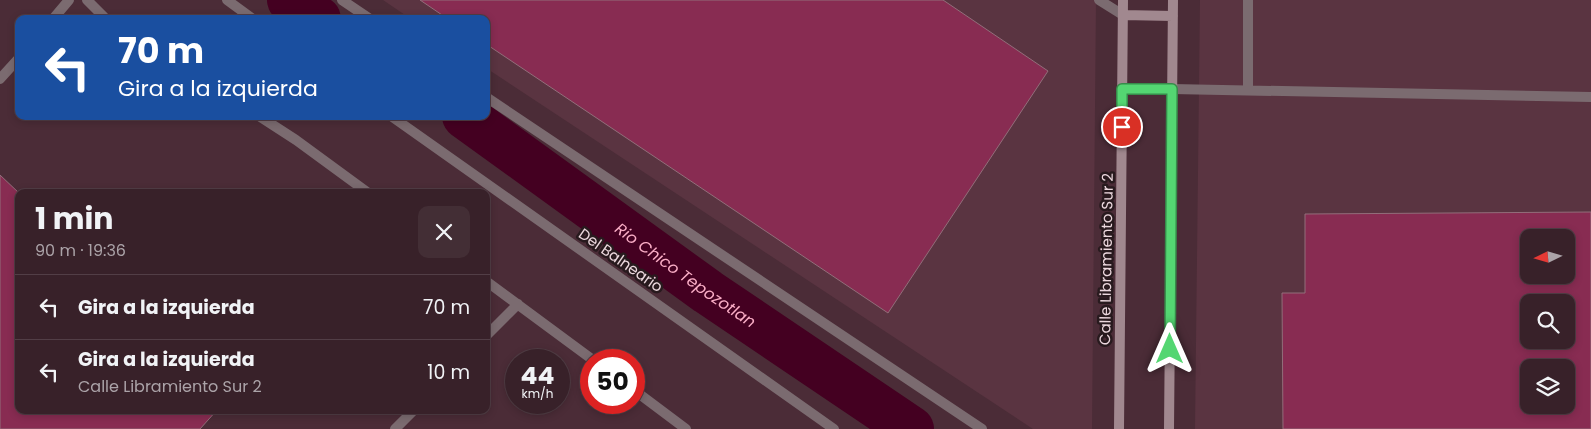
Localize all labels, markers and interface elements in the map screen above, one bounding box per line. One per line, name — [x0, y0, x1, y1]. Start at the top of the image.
text: 70 m — [118, 26, 204, 75]
icon: left — [35, 35, 100, 100]
text: Gira a la izquierda — [118, 73, 318, 104]
pin — [1101, 106, 1143, 148]
icon: arrive — [1108, 113, 1136, 141]
street label: Calle Libramiento Sur 2 — [1094, 173, 1118, 345]
text: 1 min — [35, 197, 113, 240]
button: close — [418, 206, 470, 258]
water label: Rio Chico Tepozotlan — [611, 217, 761, 333]
street label: Del Balneario — [575, 223, 667, 297]
north arrow — [1520, 229, 1575, 284]
map controls — [1520, 229, 1575, 414]
text: 90 m · 19:36 — [35, 239, 126, 262]
icon: left — [35, 293, 63, 321]
text: Gira a la izquierda — [78, 294, 255, 321]
text: 70 m — [423, 294, 470, 321]
button: search — [1520, 294, 1575, 349]
position arrow — [1143, 322, 1195, 374]
text: Gira a la izquierda — [78, 346, 255, 373]
speed limit sign: 50 — [580, 349, 645, 414]
icon: left — [35, 358, 63, 386]
text: 44 — [521, 358, 554, 393]
text: 10 m — [427, 359, 470, 386]
button: layers — [1520, 359, 1575, 414]
text: Calle Libramiento Sur 2 — [78, 375, 262, 398]
text: km/h — [522, 385, 553, 402]

